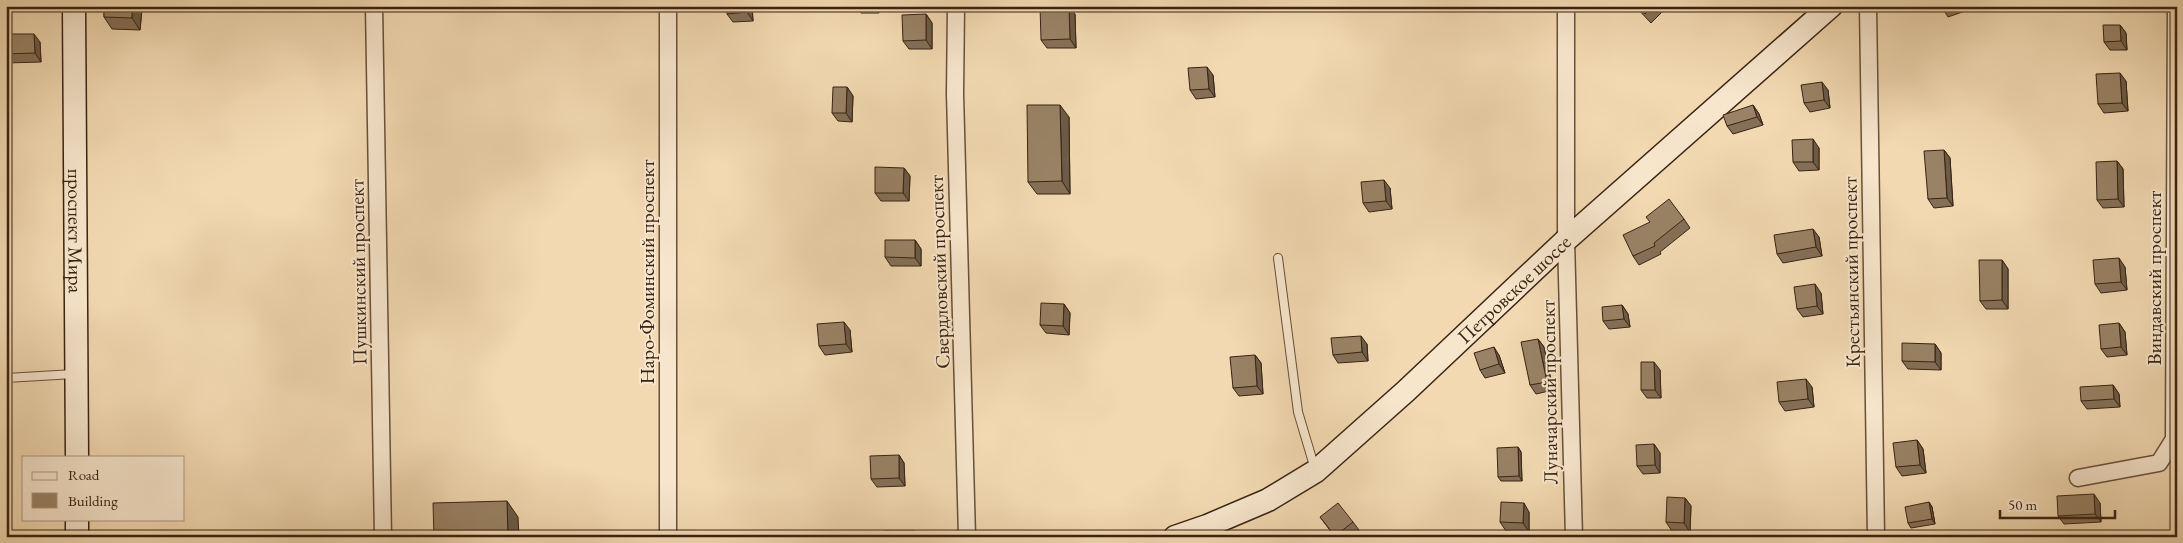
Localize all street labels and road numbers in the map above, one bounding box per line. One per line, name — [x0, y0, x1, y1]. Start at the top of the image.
street label: Наро-Фоминский проспект — [634, 160, 660, 384]
street label: проспект Мира — [62, 169, 89, 293]
street label: Свердловский проспект — [923, 175, 955, 369]
street label: Крестьянский проспект — [1836, 176, 1866, 368]
street label: Пушкинский проспект — [343, 179, 373, 365]
street label: Виндавский проспект — [2141, 191, 2167, 365]
street label: Петровское шоссе — [1451, 229, 1576, 349]
street label: Луначарский проспект — [1534, 299, 1564, 485]

